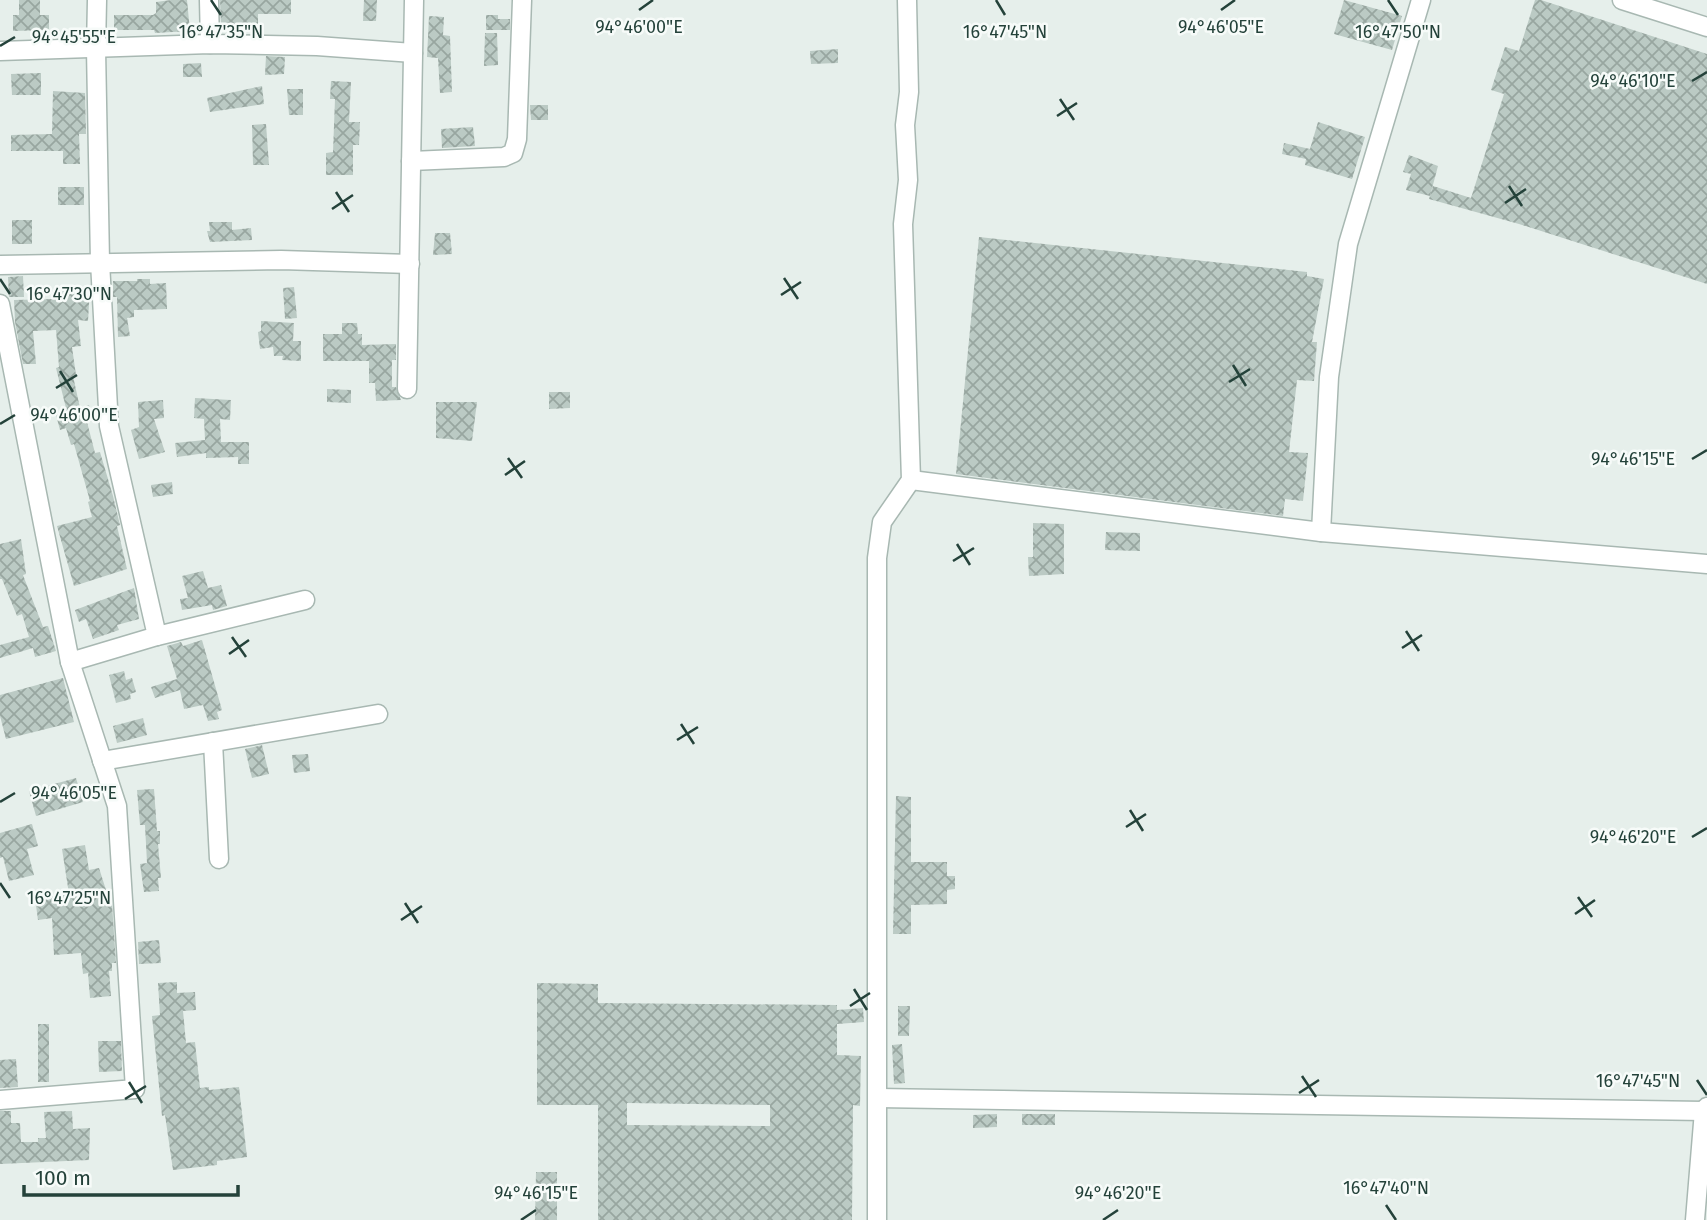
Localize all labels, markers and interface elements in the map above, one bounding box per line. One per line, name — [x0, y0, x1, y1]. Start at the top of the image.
text: 94°46'00"E — [595, 16, 683, 38]
text: 94°46'05"E — [1178, 16, 1264, 38]
text: 16°47'35"N — [179, 21, 263, 43]
text: 16°47'45"N — [963, 21, 1047, 43]
text: 16°47'50"N — [1355, 21, 1441, 43]
text: 94°45'55"E — [32, 26, 116, 48]
text: 94°46'10"E — [1590, 70, 1676, 92]
text: 16°47'30"N — [26, 283, 112, 305]
text: 94°46'00"E — [30, 404, 118, 426]
text: 94°46'15"E — [1591, 448, 1675, 470]
text: 94°46'05"E — [31, 782, 117, 804]
text: 94°46'20"E — [1590, 826, 1676, 848]
text: 16°47'25"N — [27, 887, 111, 909]
text: 16°47'45"N — [1596, 1070, 1680, 1092]
scale bar — [24, 1154, 238, 1198]
text: 100 m — [35, 1165, 91, 1191]
text: 16°47'40"N — [1343, 1177, 1429, 1199]
text: 94°46'15"E — [494, 1182, 578, 1204]
text: 94°46'20"E — [1075, 1182, 1161, 1204]

